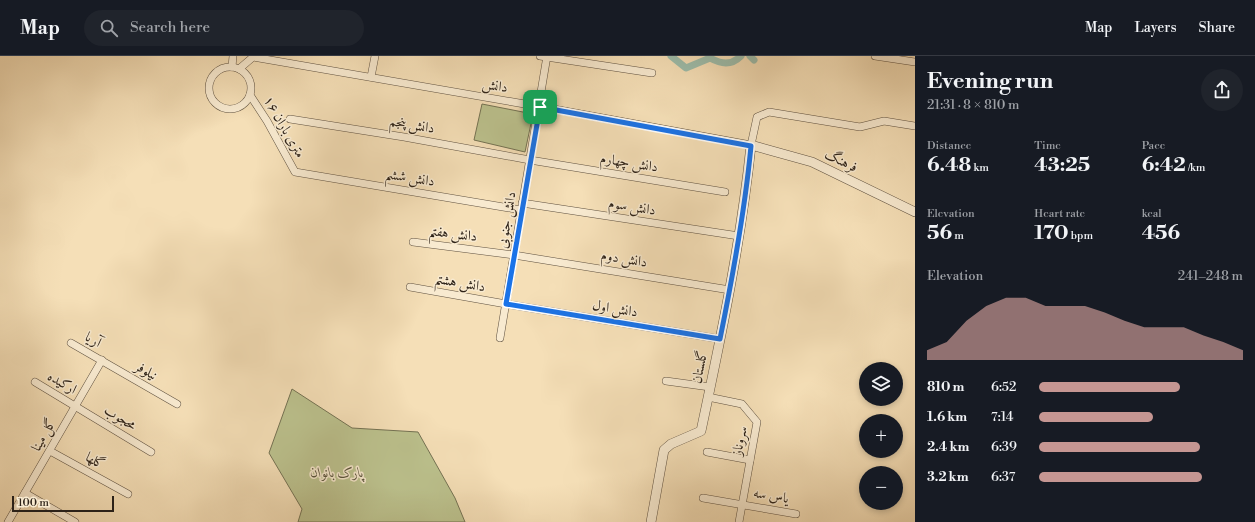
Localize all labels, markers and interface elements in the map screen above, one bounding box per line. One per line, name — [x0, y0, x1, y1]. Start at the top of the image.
search box — [84, 10, 364, 46]
text: Map — [20, 16, 60, 40]
icon: search — [98, 17, 120, 39]
text: Search here — [130, 18, 210, 37]
text: Map — [1085, 19, 1112, 37]
text: Layers — [1134, 19, 1177, 37]
text: Share — [1199, 19, 1235, 37]
text: Evening run — [927, 68, 1053, 95]
button: share — [1201, 69, 1243, 111]
street label: دانش — [481, 75, 509, 97]
pin — [523, 90, 557, 124]
street label: ۱۶ متری باران — [259, 93, 309, 161]
icon: arrive — [529, 96, 551, 118]
text: 21:31 · 8 × 810 m — [927, 97, 1020, 113]
street label: دانش پنجم — [387, 112, 436, 142]
text: Distance — [927, 139, 971, 153]
text: Time — [1034, 139, 1061, 153]
text: Pace — [1142, 139, 1165, 153]
street label: فرهنگ — [822, 144, 861, 177]
street label: دانش چهارم — [598, 150, 659, 179]
text: 6.48 — [927, 153, 971, 178]
text: 43:25 — [1034, 153, 1090, 178]
text: 6:42 — [1142, 153, 1186, 178]
text: km — [971, 161, 989, 175]
text: /km — [1186, 161, 1205, 175]
street label: دانش ششم — [383, 165, 436, 195]
street label: دانش جنوبی — [494, 190, 520, 250]
street label: دانش سوم — [606, 194, 657, 223]
text: Elevation — [927, 207, 975, 221]
text: Heart rate — [1034, 207, 1085, 221]
text: kcal — [1142, 207, 1162, 221]
text: 56 — [927, 221, 952, 246]
text: 170 — [1034, 221, 1069, 246]
text: 456 — [1142, 221, 1180, 246]
street label: دانش هفتم — [427, 222, 478, 250]
text: m — [952, 229, 964, 243]
text: bpm — [1069, 229, 1093, 243]
street label: دانش دوم — [599, 246, 649, 275]
text: Elevation — [927, 268, 983, 284]
text: 241–248 m — [1178, 268, 1243, 284]
street label: دانش هشتم — [433, 270, 487, 300]
street label: دانش اول — [591, 297, 639, 321]
street label: آریا — [81, 328, 106, 353]
street label: گلستان — [688, 349, 712, 385]
street label: نیلوفر — [130, 356, 161, 385]
map controls — [859, 362, 903, 510]
button: layers — [859, 362, 903, 406]
street label: ارکیده — [44, 367, 80, 399]
text: 810 m — [927, 379, 964, 395]
text: 6:52 — [991, 379, 1016, 395]
street label: محجوب — [100, 401, 140, 435]
text: 1.6 km — [927, 409, 967, 425]
text: 7:14 — [991, 409, 1013, 425]
button: + — [859, 414, 903, 458]
street label: گل مینا — [27, 415, 61, 455]
street label: سروناز — [728, 424, 752, 459]
text: 2.4 km — [927, 439, 969, 455]
text: 6:39 — [991, 439, 1017, 455]
street label: گلها — [82, 448, 108, 474]
park label: پارک بانوان — [310, 464, 365, 483]
button: − — [859, 466, 903, 510]
text: 3.2 km — [927, 469, 968, 485]
text: 6:37 — [991, 469, 1015, 485]
street label: یاس سه — [752, 484, 792, 508]
scale bar — [12, 494, 114, 513]
text: 100 m — [18, 496, 49, 510]

